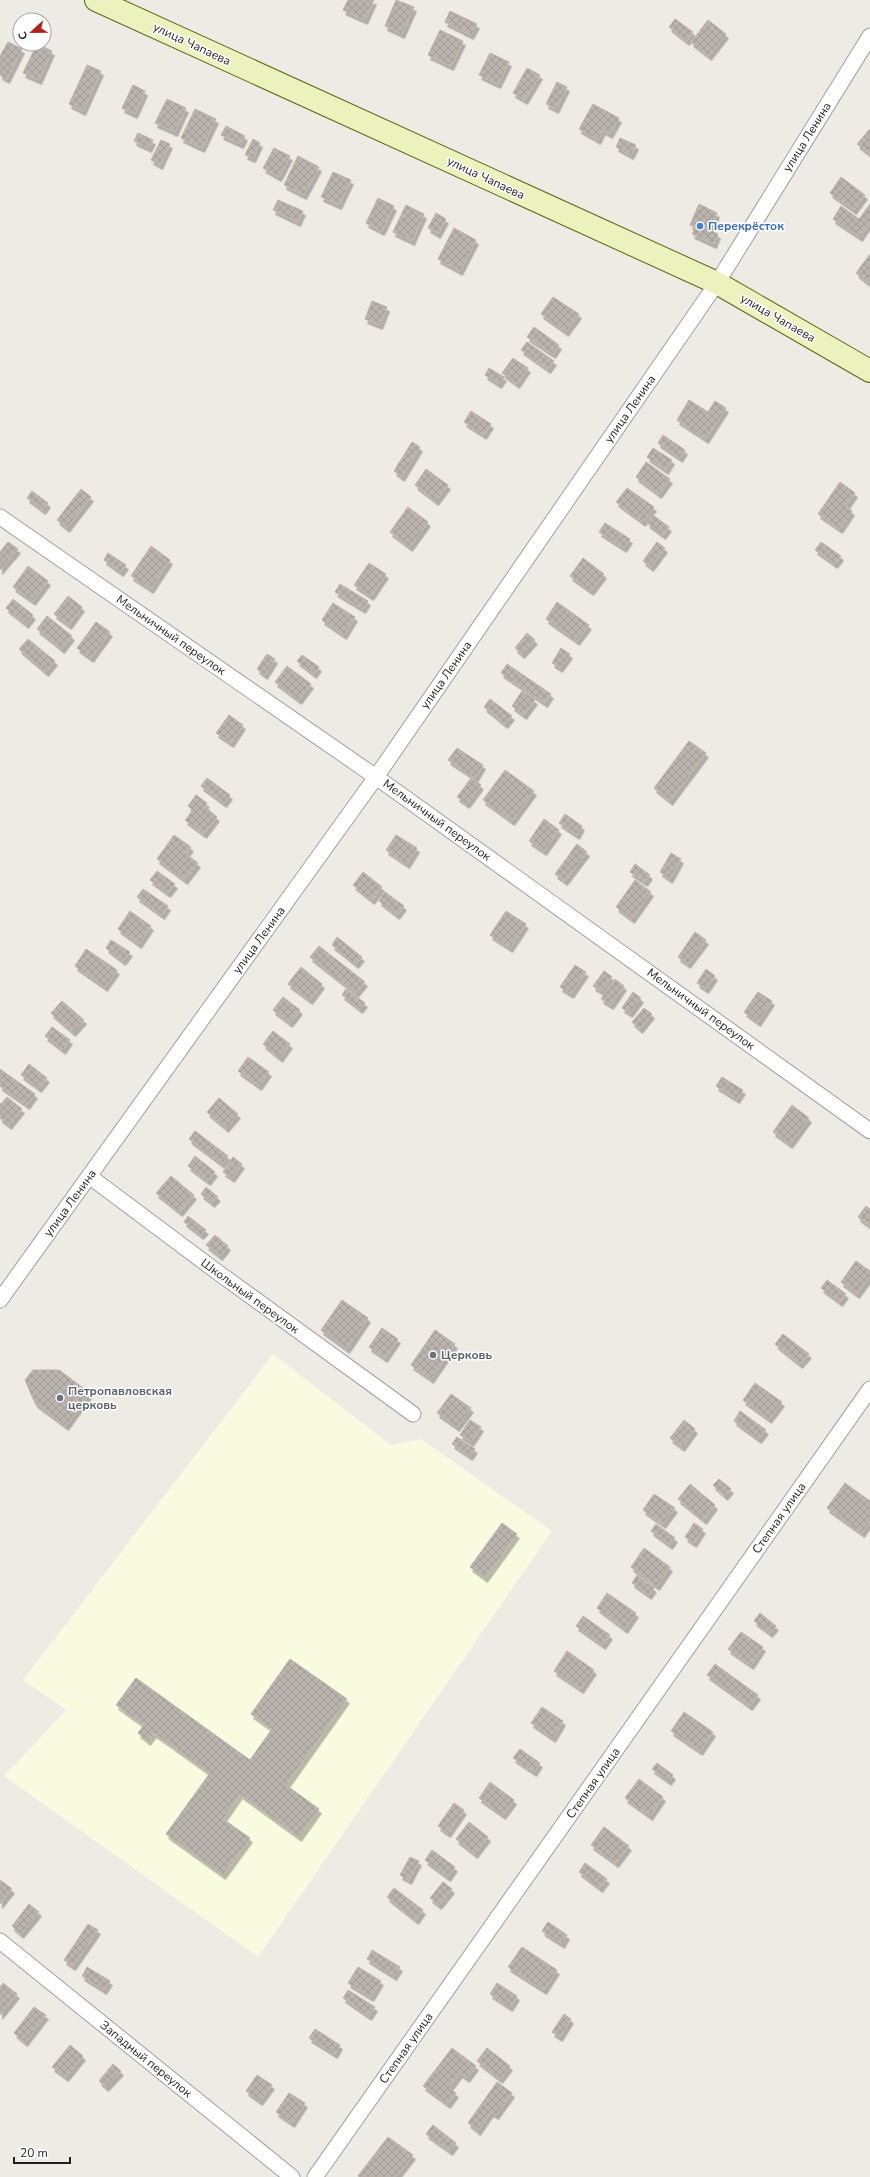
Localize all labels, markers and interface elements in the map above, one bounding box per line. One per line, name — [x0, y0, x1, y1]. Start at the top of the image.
north arrow — [12, 12, 52, 52]
street label: улица Чапаева — [150, 19, 234, 69]
text: С — [15, 29, 32, 42]
street label: улица Ленина — [779, 99, 835, 175]
street label: улица Чапаева — [444, 153, 528, 203]
place label: Перекрёсток — [708, 218, 784, 234]
marker: Перекрёсток — [695, 221, 705, 231]
street label: улица Чапаева — [738, 290, 818, 346]
street label: улица Ленина — [601, 372, 659, 446]
street label: Мельничный переулок — [113, 591, 229, 679]
street label: улица Ленина — [417, 638, 475, 712]
street label: Мельничный переулок — [380, 775, 495, 865]
street label: улица Ленина — [229, 903, 289, 977]
street label: Мельничный переулок — [644, 964, 759, 1054]
street label: улица Ленина — [40, 1166, 100, 1240]
street label: Школьный переулок — [198, 1255, 303, 1338]
place label: Церковь — [441, 1347, 492, 1363]
marker: Церковь — [428, 1350, 438, 1360]
place label: Петропавловская церковь — [68, 1383, 172, 1413]
marker: Петропавловская церковь — [55, 1393, 65, 1403]
street label: Степная улица — [749, 1479, 809, 1557]
street label: Степная улица — [563, 1744, 623, 1822]
street label: Степная улица — [376, 2009, 436, 2087]
street label: Западный переулок — [97, 2017, 196, 2101]
scale bar — [14, 2139, 70, 2165]
text: 20 m — [20, 2145, 48, 2161]

